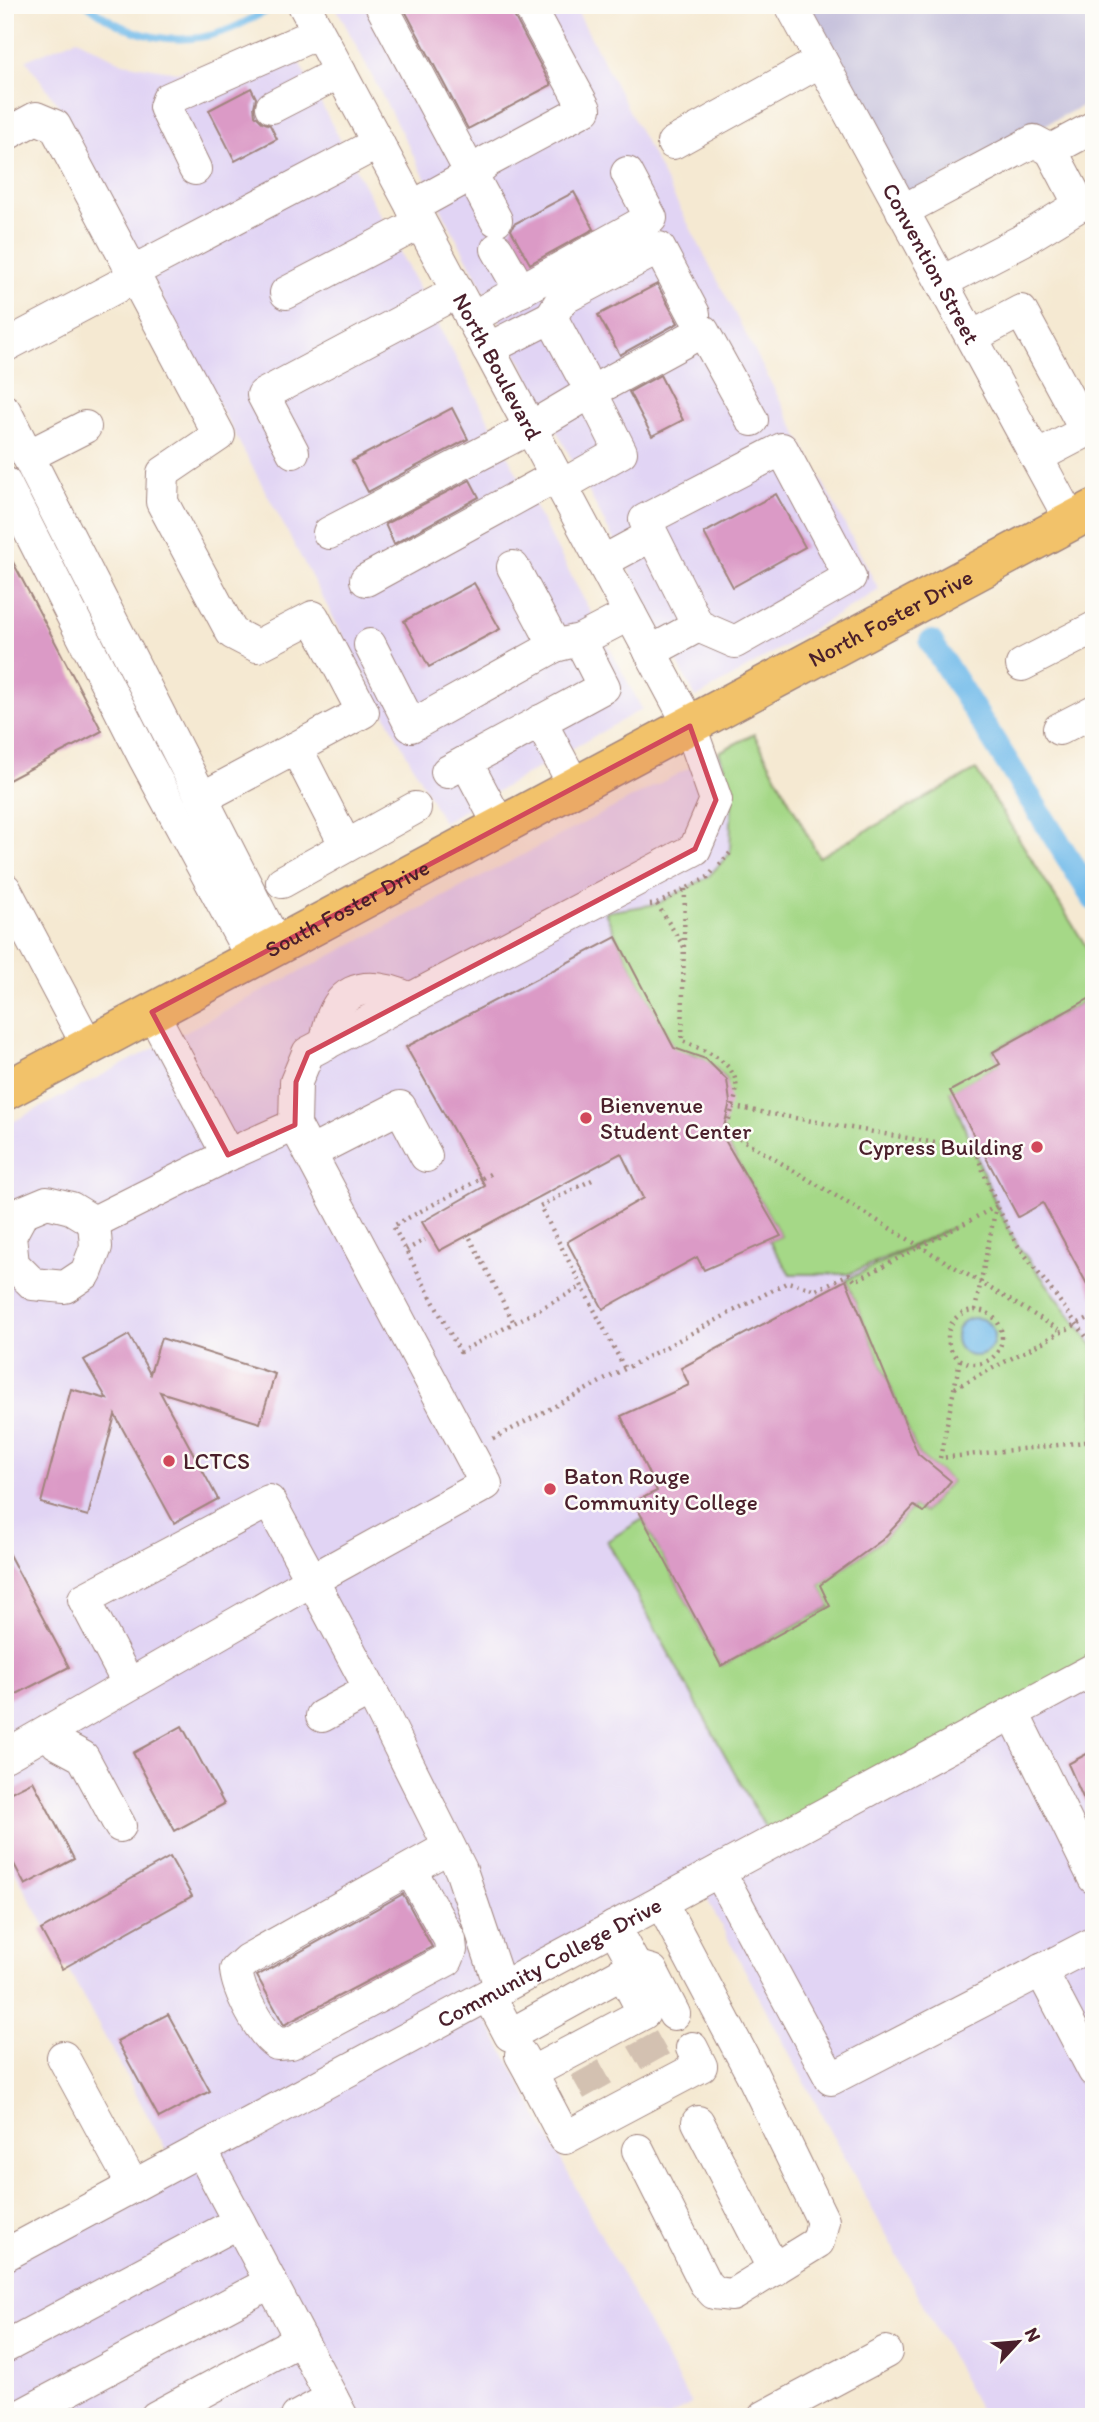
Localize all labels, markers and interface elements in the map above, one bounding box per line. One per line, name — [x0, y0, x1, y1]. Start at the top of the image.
street label: Convention Street — [876, 178, 986, 349]
street label: North Boulevard — [447, 288, 548, 445]
street label: North Foster Drive — [804, 562, 977, 673]
street label: South Foster Drive — [260, 853, 434, 963]
place label: Bienvenue Student Center — [600, 1091, 751, 1145]
marker: Bienvenue Student Center — [578, 1110, 594, 1126]
place label: Cypress Building — [858, 1133, 1023, 1161]
marker: Cypress Building — [1029, 1139, 1045, 1155]
place label: LCTCS — [183, 1447, 250, 1475]
marker: LCTCS — [161, 1453, 177, 1469]
place label: Baton Rouge Community College — [564, 1462, 758, 1516]
marker: Baton Rouge Community College — [542, 1481, 558, 1497]
street label: Community College Drive — [432, 1890, 666, 2034]
north arrow — [984, 2306, 1054, 2376]
text: N — [1020, 2324, 1046, 2346]

